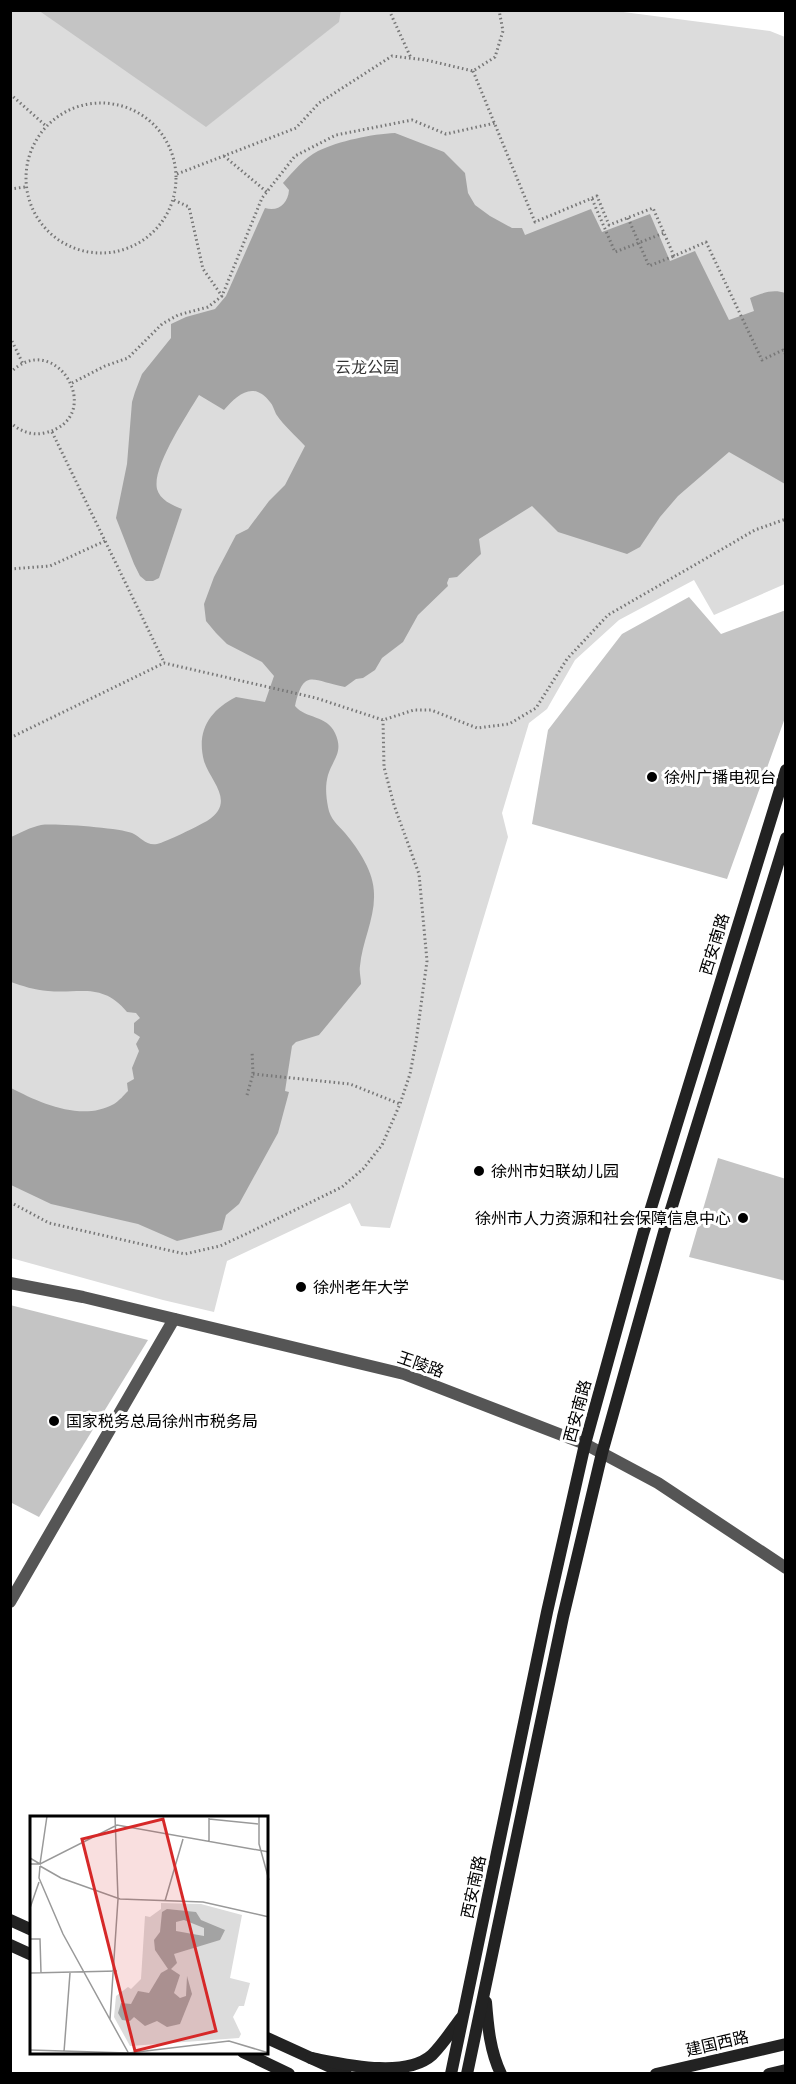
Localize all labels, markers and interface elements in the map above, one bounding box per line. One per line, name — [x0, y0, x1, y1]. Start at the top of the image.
park label: 云龙公园 — [335, 357, 399, 377]
place label: 徐州广播电视台 — [664, 767, 776, 787]
marker: 徐州广播电视台 — [645, 770, 659, 784]
street label: 西安南路 — [695, 910, 733, 978]
place label: 徐州市妇联幼儿园 — [491, 1161, 619, 1181]
marker: 徐州市妇联幼儿园 — [472, 1164, 486, 1178]
place label: 徐州市人力资源和社会保障信息中心 — [475, 1208, 731, 1228]
marker: 徐州市人力资源和社会保障信息中心 — [736, 1211, 750, 1225]
place label: 徐州老年大学 — [313, 1277, 409, 1297]
marker: 徐州老年大学 — [294, 1280, 308, 1294]
street label: 王陵路 — [395, 1347, 447, 1381]
street label: 西安南路 — [559, 1377, 595, 1445]
place label: 国家税务总局徐州市税务局 — [66, 1411, 258, 1431]
marker: 国家税务总局徐州市税务局 — [47, 1414, 61, 1428]
inset map — [30, 1816, 268, 2054]
street label: 西安南路 — [457, 1854, 489, 1920]
street label: 建国西路 — [684, 2026, 750, 2060]

